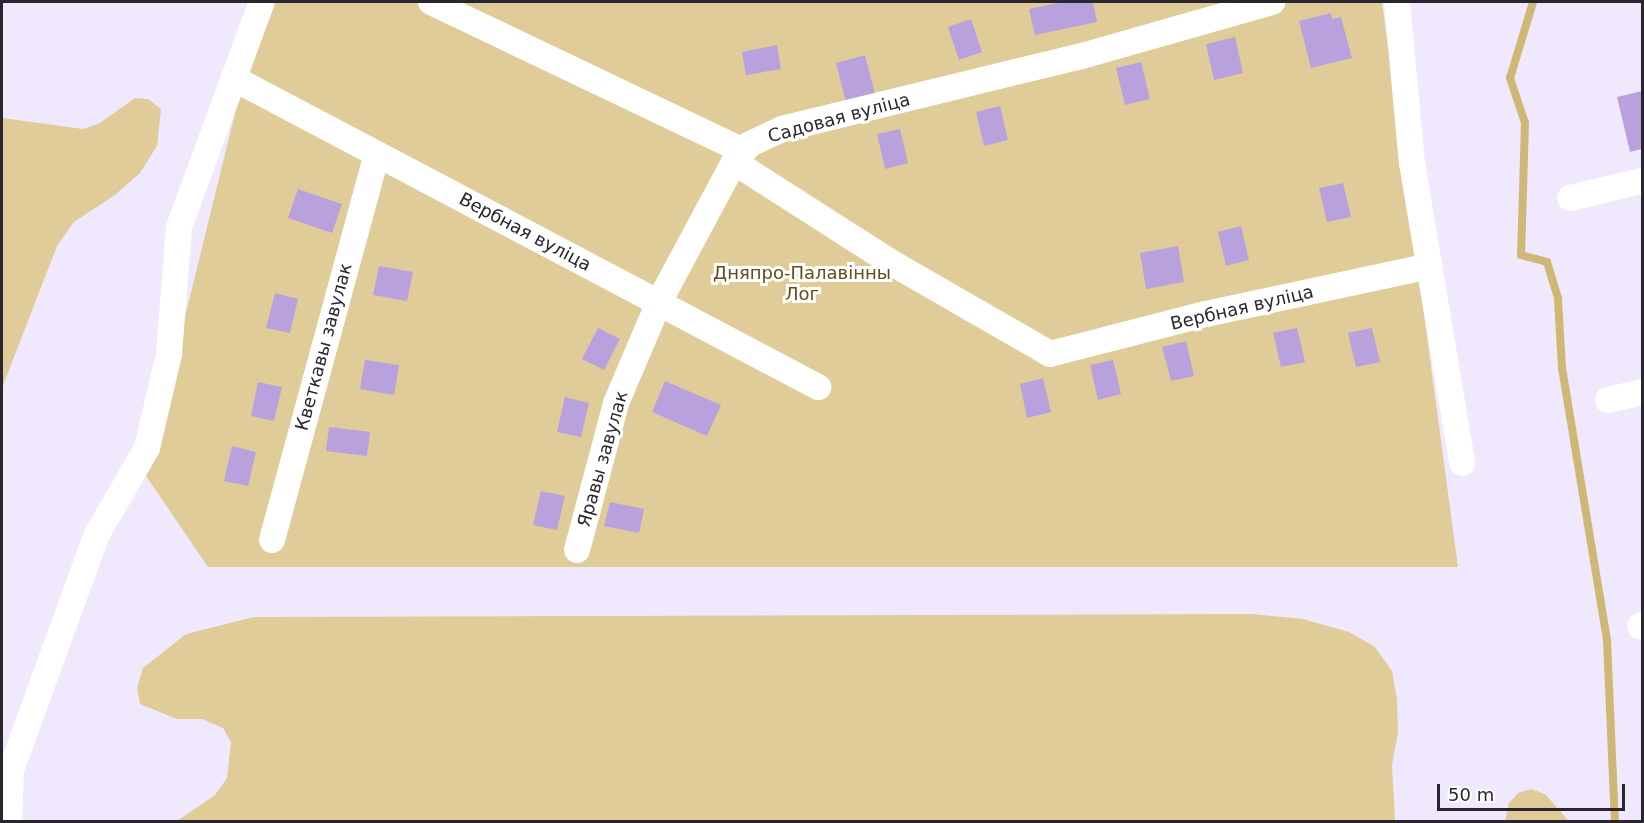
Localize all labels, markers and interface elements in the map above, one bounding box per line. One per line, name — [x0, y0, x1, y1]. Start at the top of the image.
street label: Садовая вуліца — [766, 89, 912, 147]
street label: Вербная вуліца — [455, 188, 595, 276]
street label: Кветкавы завулак — [291, 261, 357, 433]
park label: Дняпро-Палавінны Лог — [713, 263, 891, 306]
street label: Вербная вуліца — [1168, 281, 1316, 335]
street label: Яравы завулак — [573, 388, 633, 530]
scale bar — [1440, 772, 1628, 810]
text: 50 m — [1448, 784, 1494, 805]

